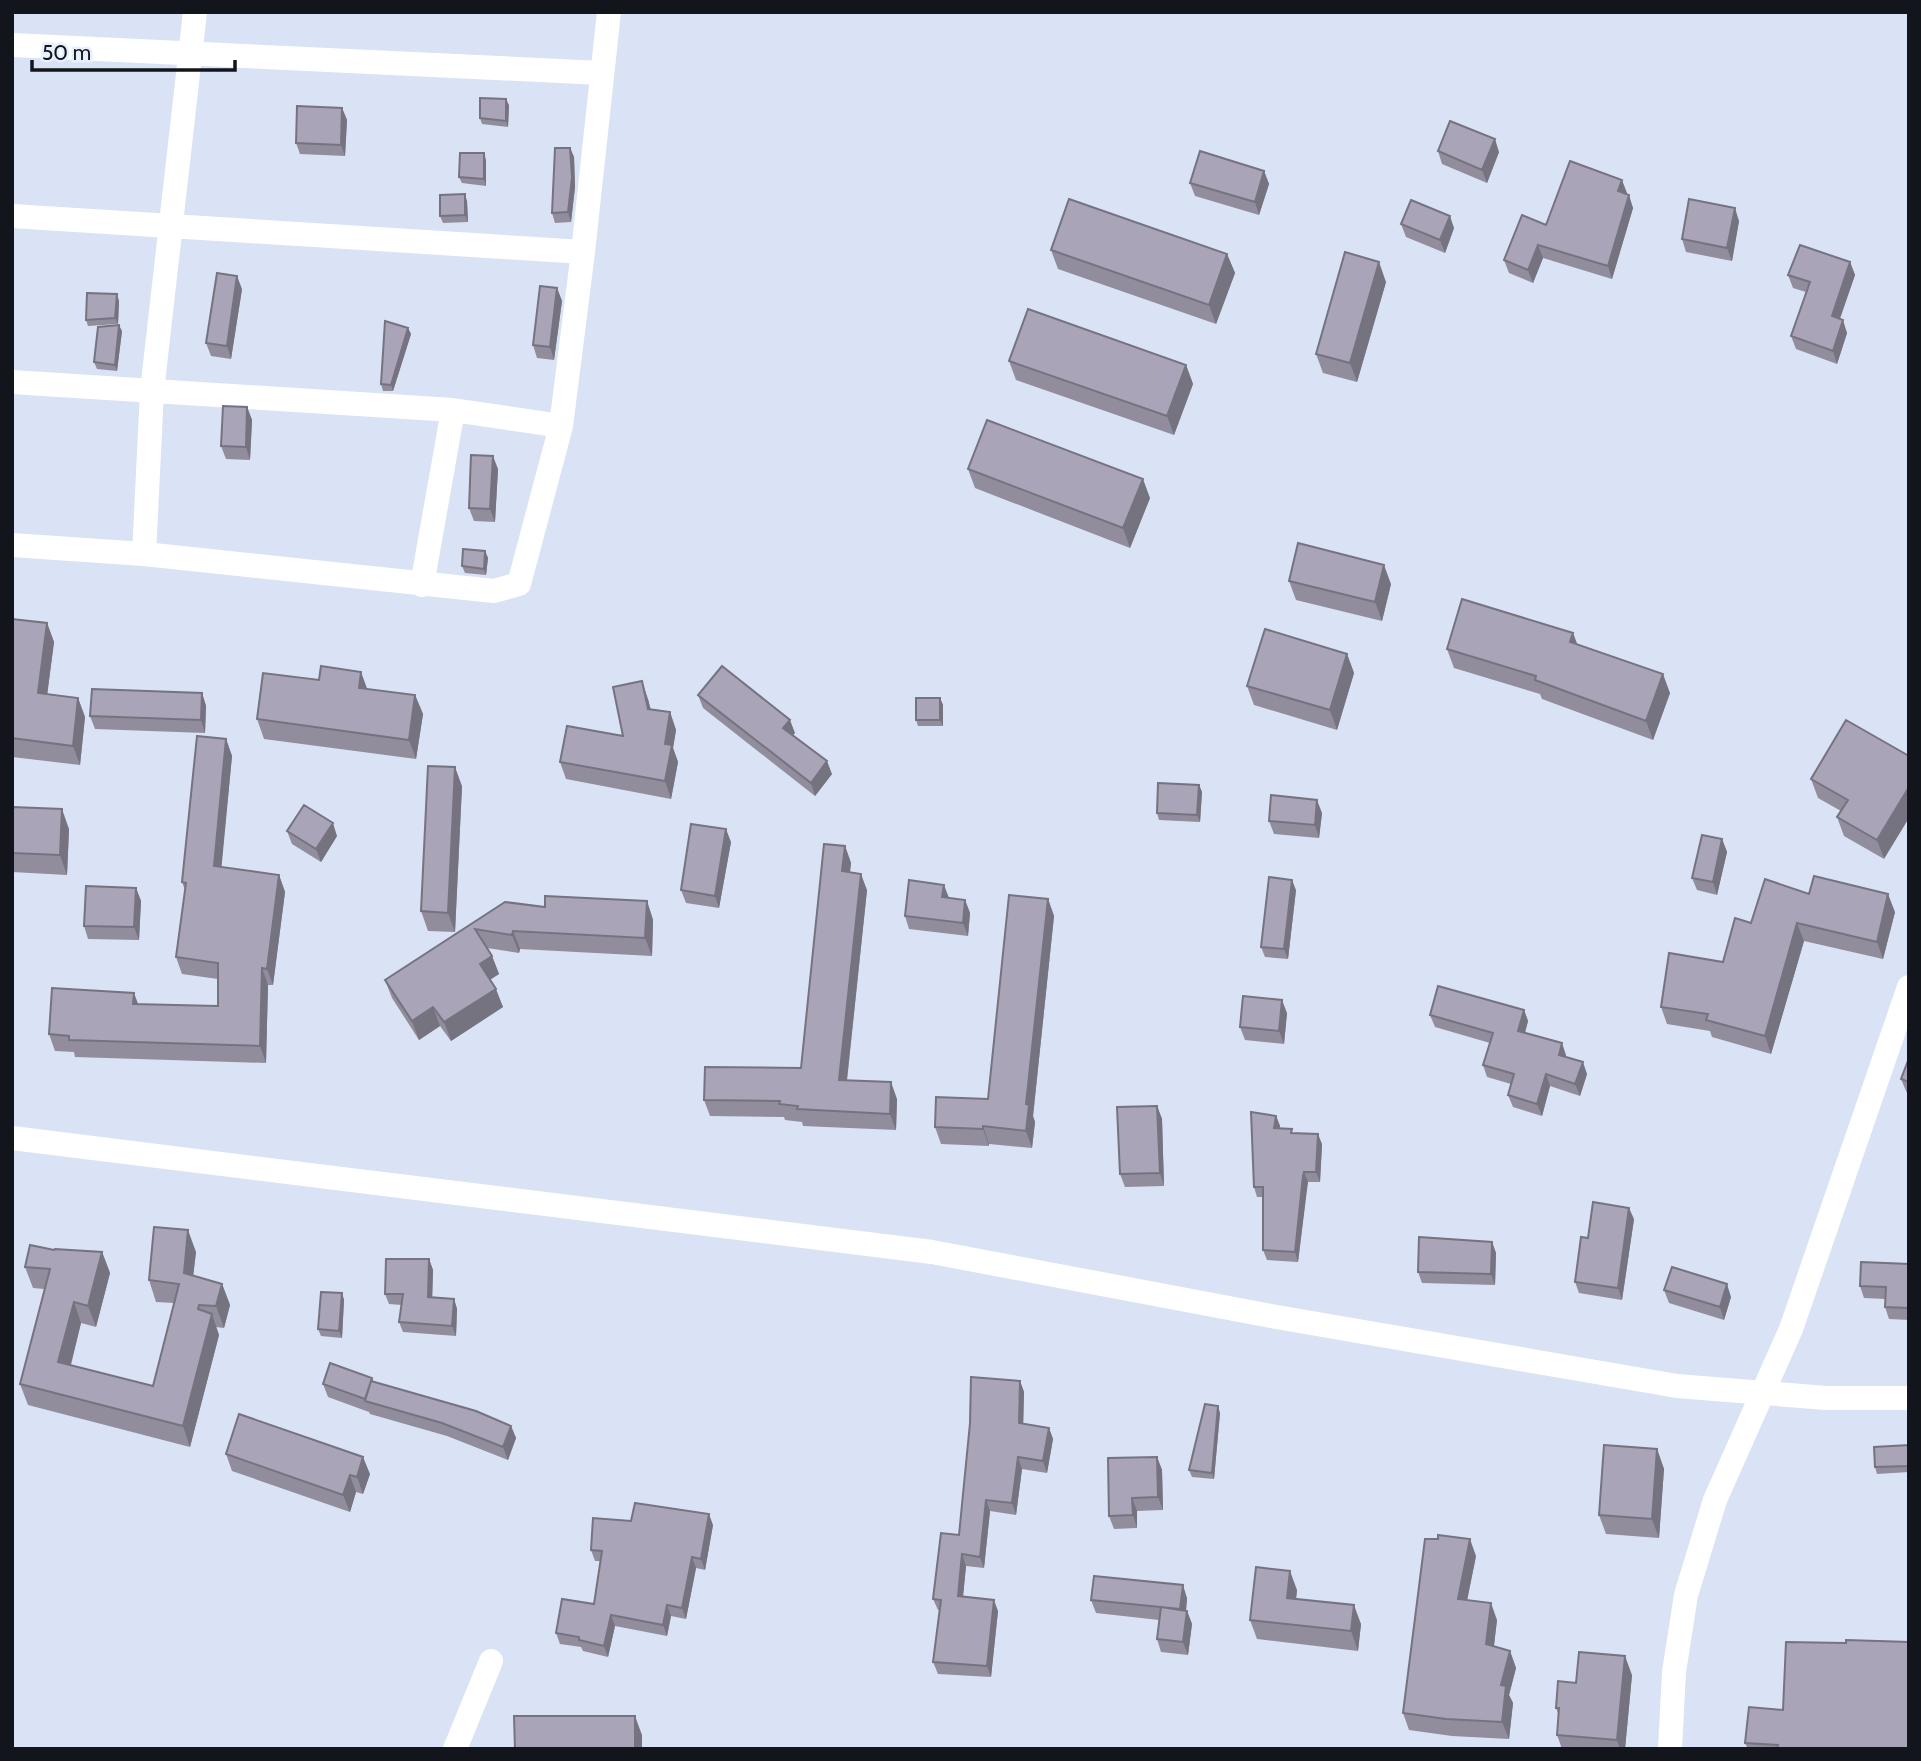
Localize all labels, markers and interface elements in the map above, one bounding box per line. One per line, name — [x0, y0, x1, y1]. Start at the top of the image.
scale bar — [32, 28, 234, 72]
text: 50 m — [42, 40, 91, 65]

